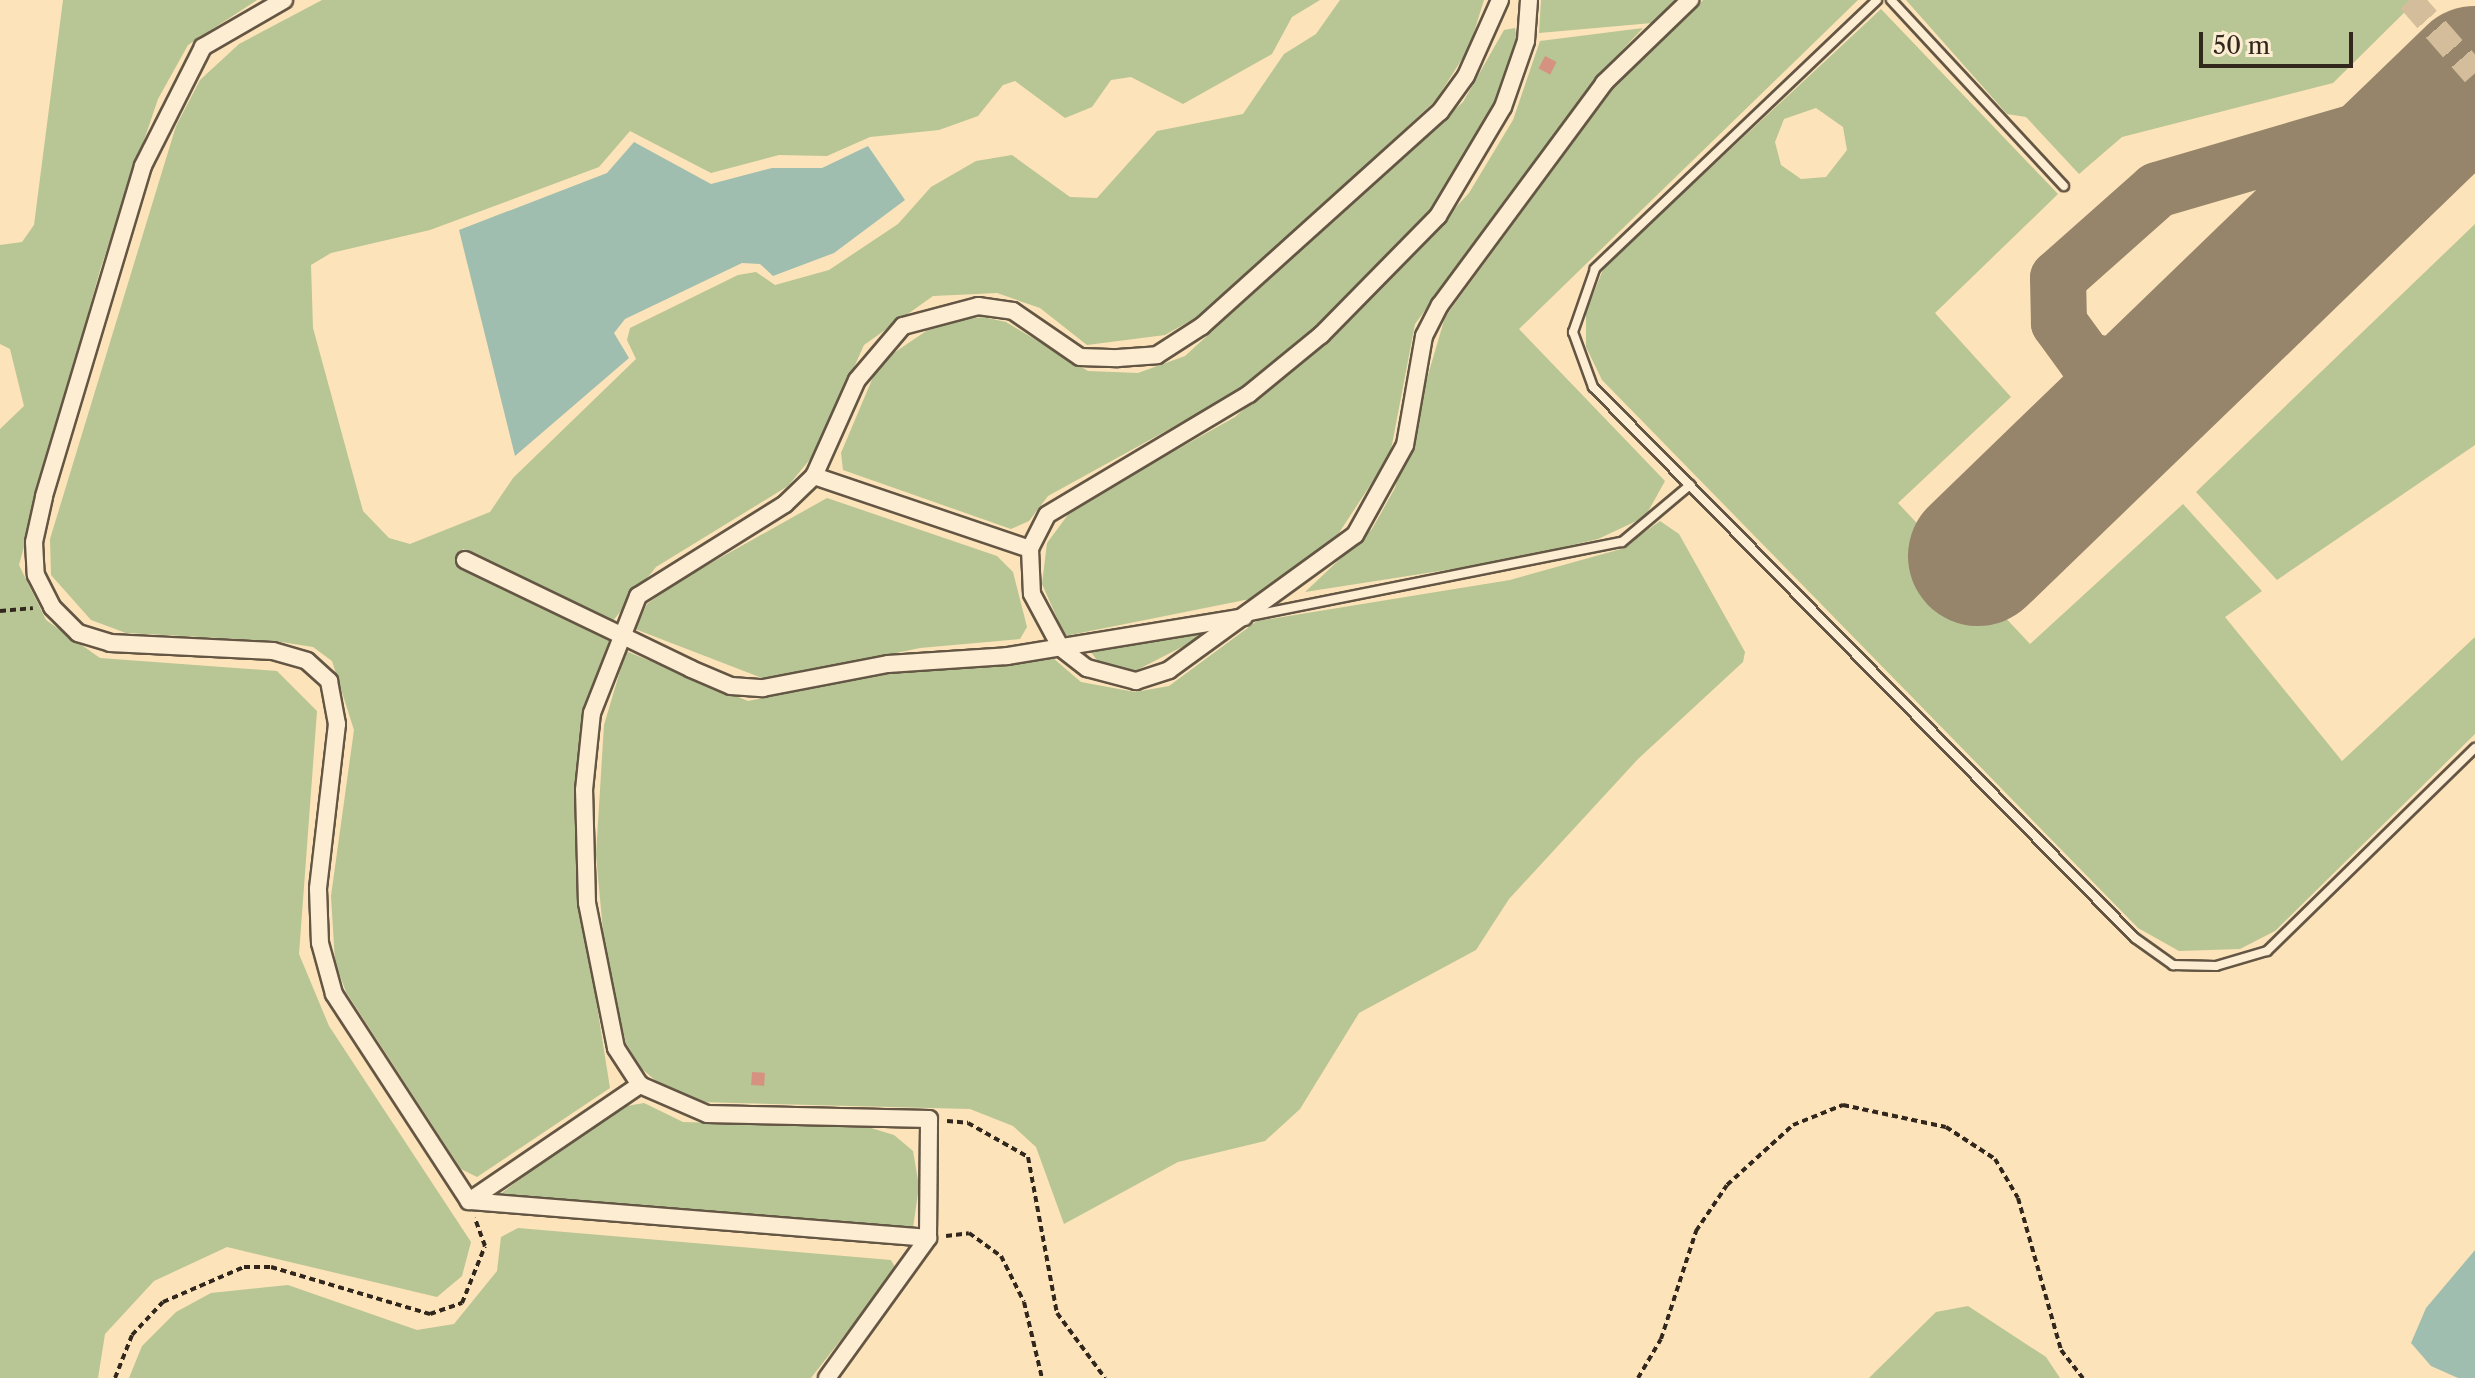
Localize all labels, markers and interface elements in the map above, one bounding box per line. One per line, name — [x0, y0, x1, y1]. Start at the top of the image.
scale bar — [2203, 16, 2357, 66]
text: 50 m — [2213, 31, 2270, 60]

